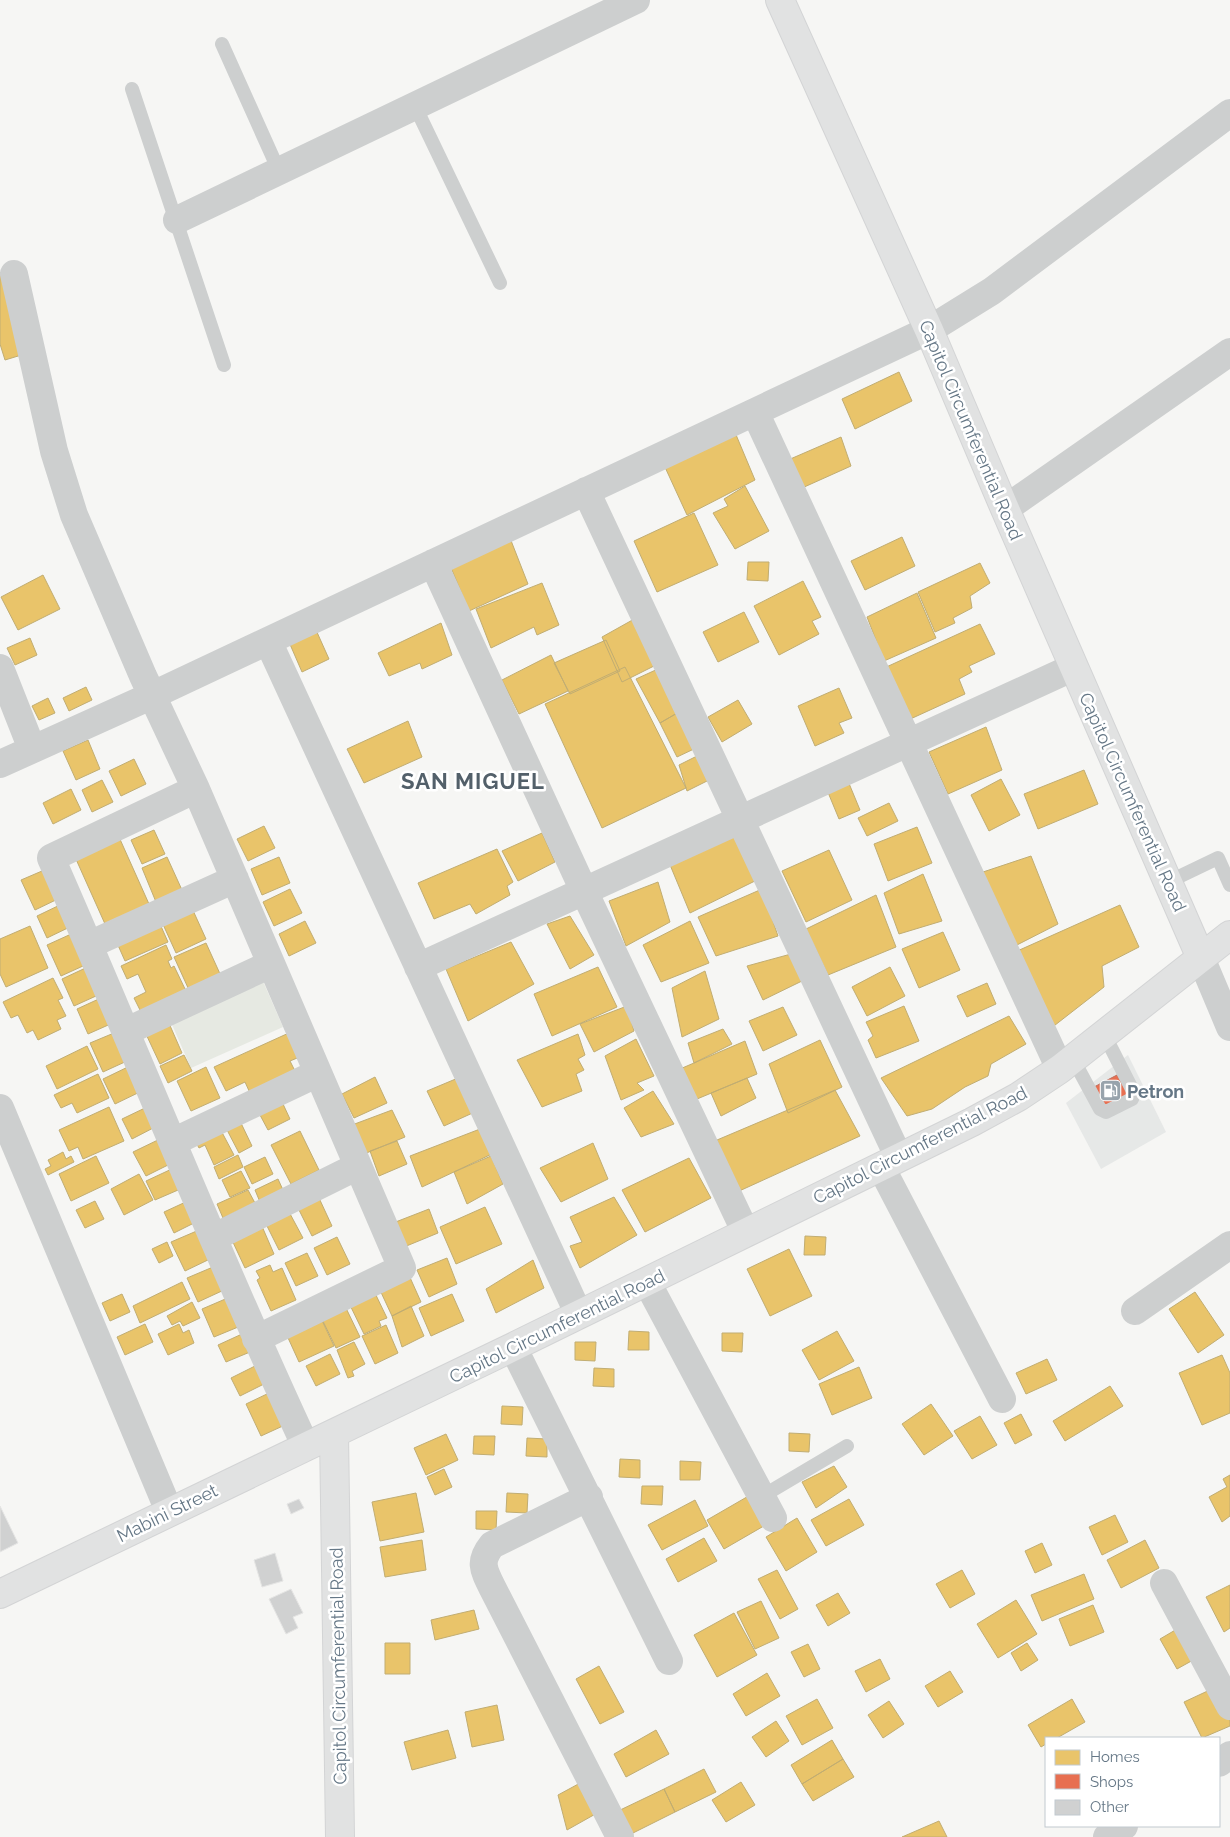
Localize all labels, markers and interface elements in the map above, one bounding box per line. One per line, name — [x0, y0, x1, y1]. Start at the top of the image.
street label: Capitol Circumferential Road — [915, 317, 1027, 543]
street label: Capitol Circumferential Road — [1075, 689, 1191, 915]
district label: SAN MIGUEL — [401, 768, 545, 794]
fuel station icon: Petron — [1099, 1079, 1123, 1103]
place label: Petron — [1127, 1081, 1184, 1102]
street label: Capitol Circumferential Road — [810, 1082, 1030, 1208]
street label: Capitol Circumferential Road — [446, 1265, 668, 1387]
street label: Mabini Street — [113, 1480, 221, 1546]
street label: Capitol Circumferential Road — [325, 1547, 351, 1785]
legend — [1045, 1737, 1220, 1827]
text: Homes — [1090, 1748, 1140, 1766]
text: Shops — [1090, 1773, 1133, 1791]
text: Other — [1090, 1798, 1130, 1816]

